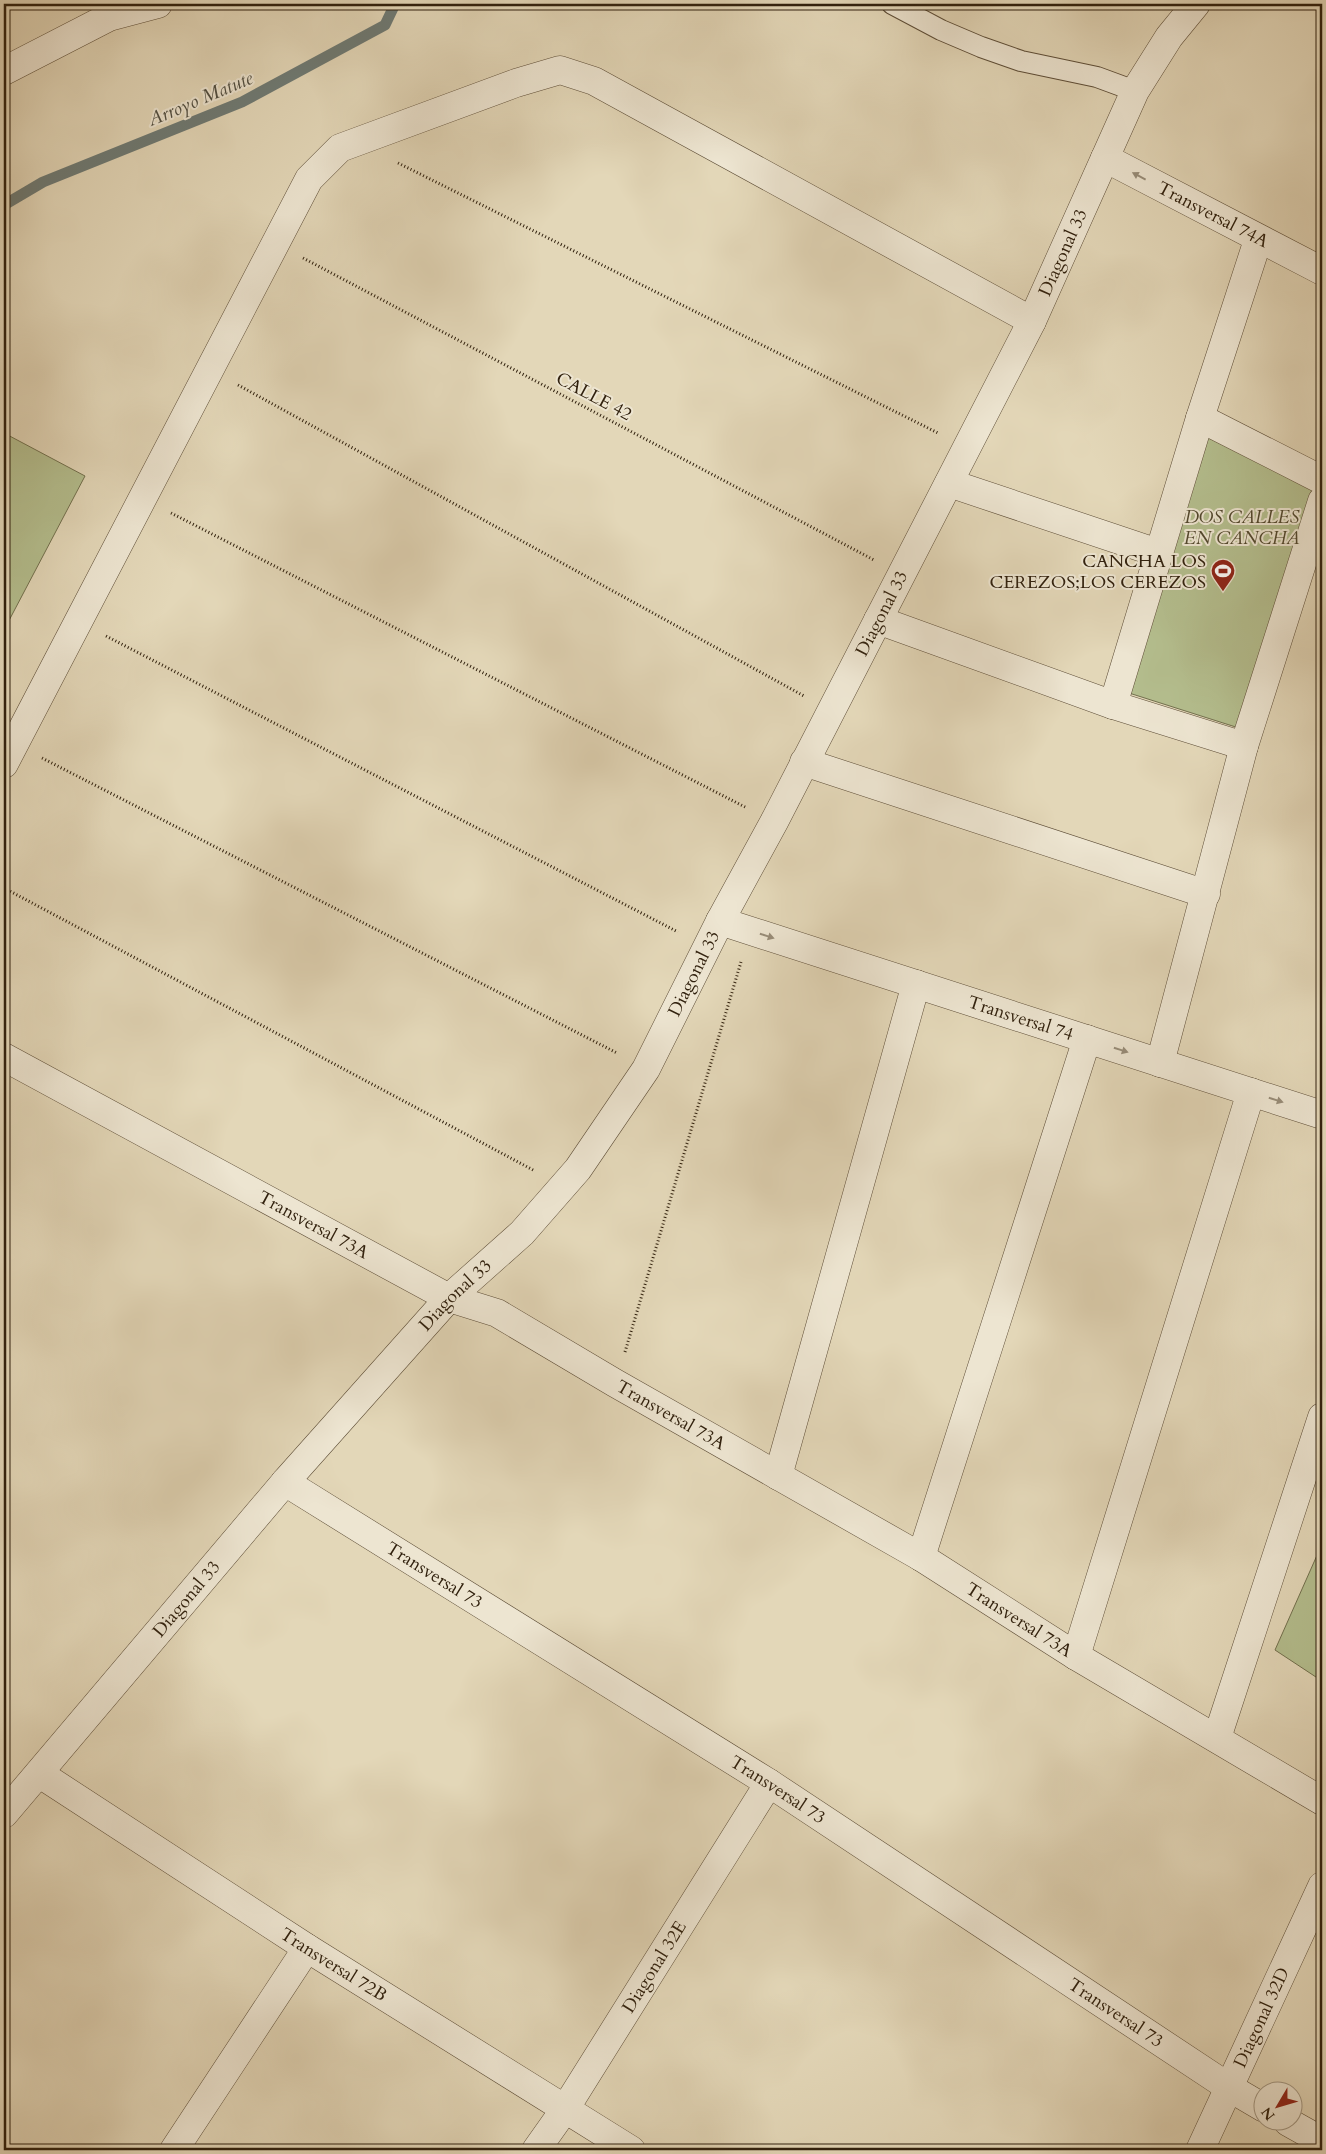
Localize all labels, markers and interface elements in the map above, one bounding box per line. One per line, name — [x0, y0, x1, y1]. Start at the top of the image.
water label: Arroyo Matute — [143, 65, 258, 133]
one-way arrow — [1132, 172, 1147, 180]
street label: Transversal 74A — [1153, 175, 1273, 254]
street label: Diagonal 33 — [1033, 205, 1094, 300]
street label: CALLE 42 — [551, 366, 636, 427]
park label: DOS CALLES EN CANCHA — [1184, 505, 1300, 551]
place label: CANCHA LOS CEREZOS;LOS CEREZOS — [989, 549, 1206, 595]
sports icon: CANCHA LOS CEREZOS;LOS CEREZOS — [1210, 558, 1236, 592]
street label: Diagonal 33 — [849, 566, 914, 661]
street label: Diagonal 33 — [662, 926, 726, 1021]
one-way arrow — [759, 932, 774, 940]
street label: Transversal 74 — [965, 990, 1077, 1047]
one-way arrow — [1114, 1047, 1129, 1054]
one-way arrow — [1269, 1096, 1284, 1104]
street label: Transversal 73A — [254, 1185, 373, 1265]
street label: Diagonal 33 — [413, 1254, 497, 1337]
street label: Transversal 73A — [611, 1374, 730, 1456]
street label: Transversal 73 — [381, 1536, 487, 1615]
street label: Diagonal 33 — [147, 1555, 226, 1643]
street label: Transversal 73A — [961, 1577, 1077, 1664]
street label: Transversal 73 — [725, 1750, 830, 1830]
street label: Diagonal 32E — [616, 1916, 693, 2018]
street label: Transversal 72B — [275, 1922, 392, 2008]
street label: Diagonal 32D — [1228, 1963, 1296, 2072]
street label: Transversal 73 — [1063, 1972, 1168, 2054]
north arrow — [1254, 2082, 1304, 2132]
text: N — [1257, 2103, 1279, 2124]

